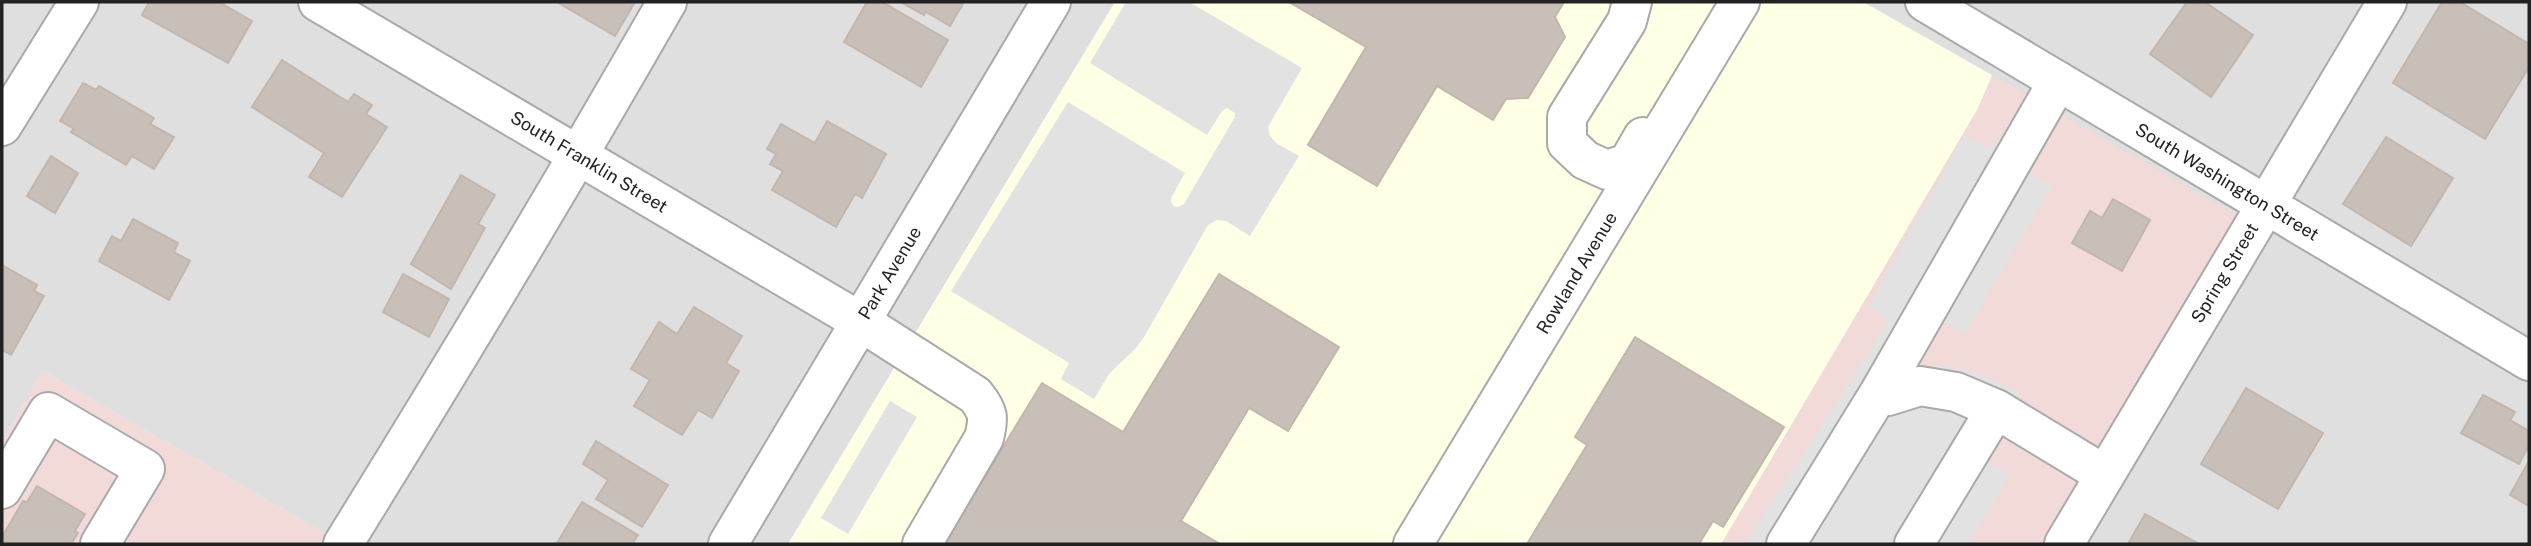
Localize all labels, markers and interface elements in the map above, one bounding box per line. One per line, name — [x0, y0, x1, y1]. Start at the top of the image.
street label: South Franklin Street — [507, 106, 672, 217]
street label: South Washington Street — [2132, 118, 2323, 245]
street label: Rowland Avenue — [1532, 208, 1621, 338]
street label: Spring Street — [2186, 219, 2263, 327]
street label: Park Avenue — [854, 223, 926, 323]

